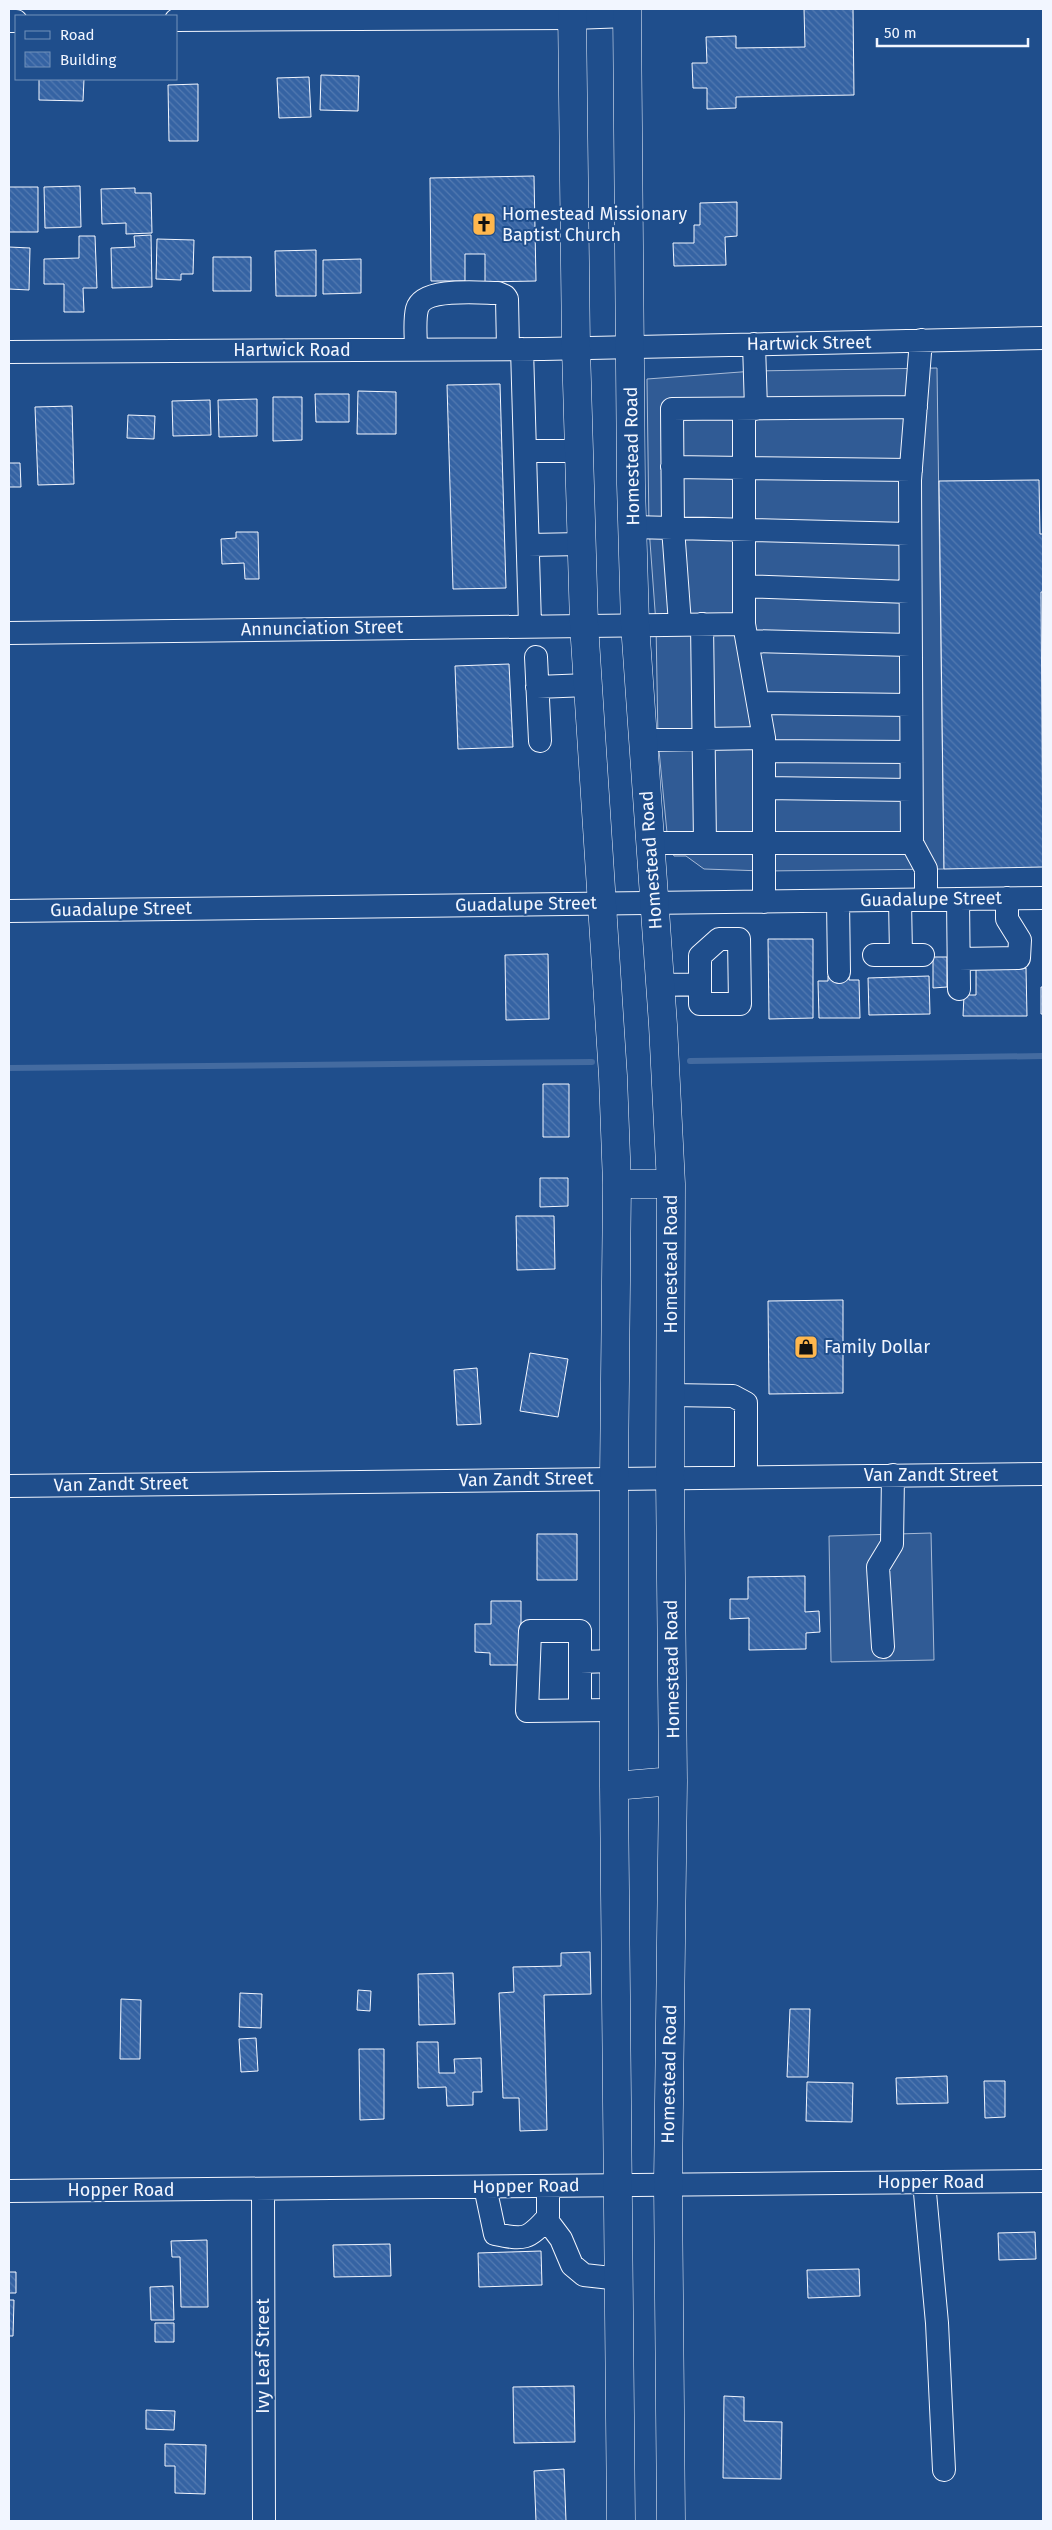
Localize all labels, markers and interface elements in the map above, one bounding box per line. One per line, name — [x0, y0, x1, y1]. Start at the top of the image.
legend — [15, 15, 178, 80]
scale bar — [877, 15, 1028, 47]
text: 50 m — [884, 24, 917, 42]
text: Road — [60, 26, 95, 44]
text: Building — [60, 51, 116, 69]
place label: Homestead Missionary Baptist Church — [502, 203, 687, 246]
church icon: Homestead Missionary Baptist Church — [471, 211, 497, 237]
street label: Hartwick Street — [746, 331, 872, 355]
street label: Hartwick Road — [233, 339, 351, 361]
street label: Homestead Road — [620, 386, 644, 526]
street label: Annunciation Street — [241, 616, 404, 640]
street label: Homestead Road — [635, 790, 667, 930]
street label: Guadalupe Street — [860, 887, 1003, 911]
street label: Guadalupe Street — [455, 892, 598, 916]
street label: Guadalupe Street — [50, 897, 193, 921]
street label: Homestead Road — [660, 1194, 682, 1334]
shop icon: Family Dollar — [793, 1334, 819, 1360]
place label: Family Dollar — [824, 1336, 930, 1358]
street label: Van Zandt Street — [864, 1464, 999, 1486]
street label: Van Zandt Street — [458, 1467, 594, 1491]
street label: Van Zandt Street — [53, 1472, 189, 1496]
street label: Homestead Road — [660, 1599, 684, 1739]
street label: Homestead Road — [657, 2004, 681, 2144]
street label: Hopper Road — [877, 2171, 985, 2193]
street label: Hopper Road — [472, 2174, 580, 2198]
street label: Hopper Road — [67, 2179, 175, 2201]
street label: Ivy Leaf Street — [252, 2298, 274, 2414]

